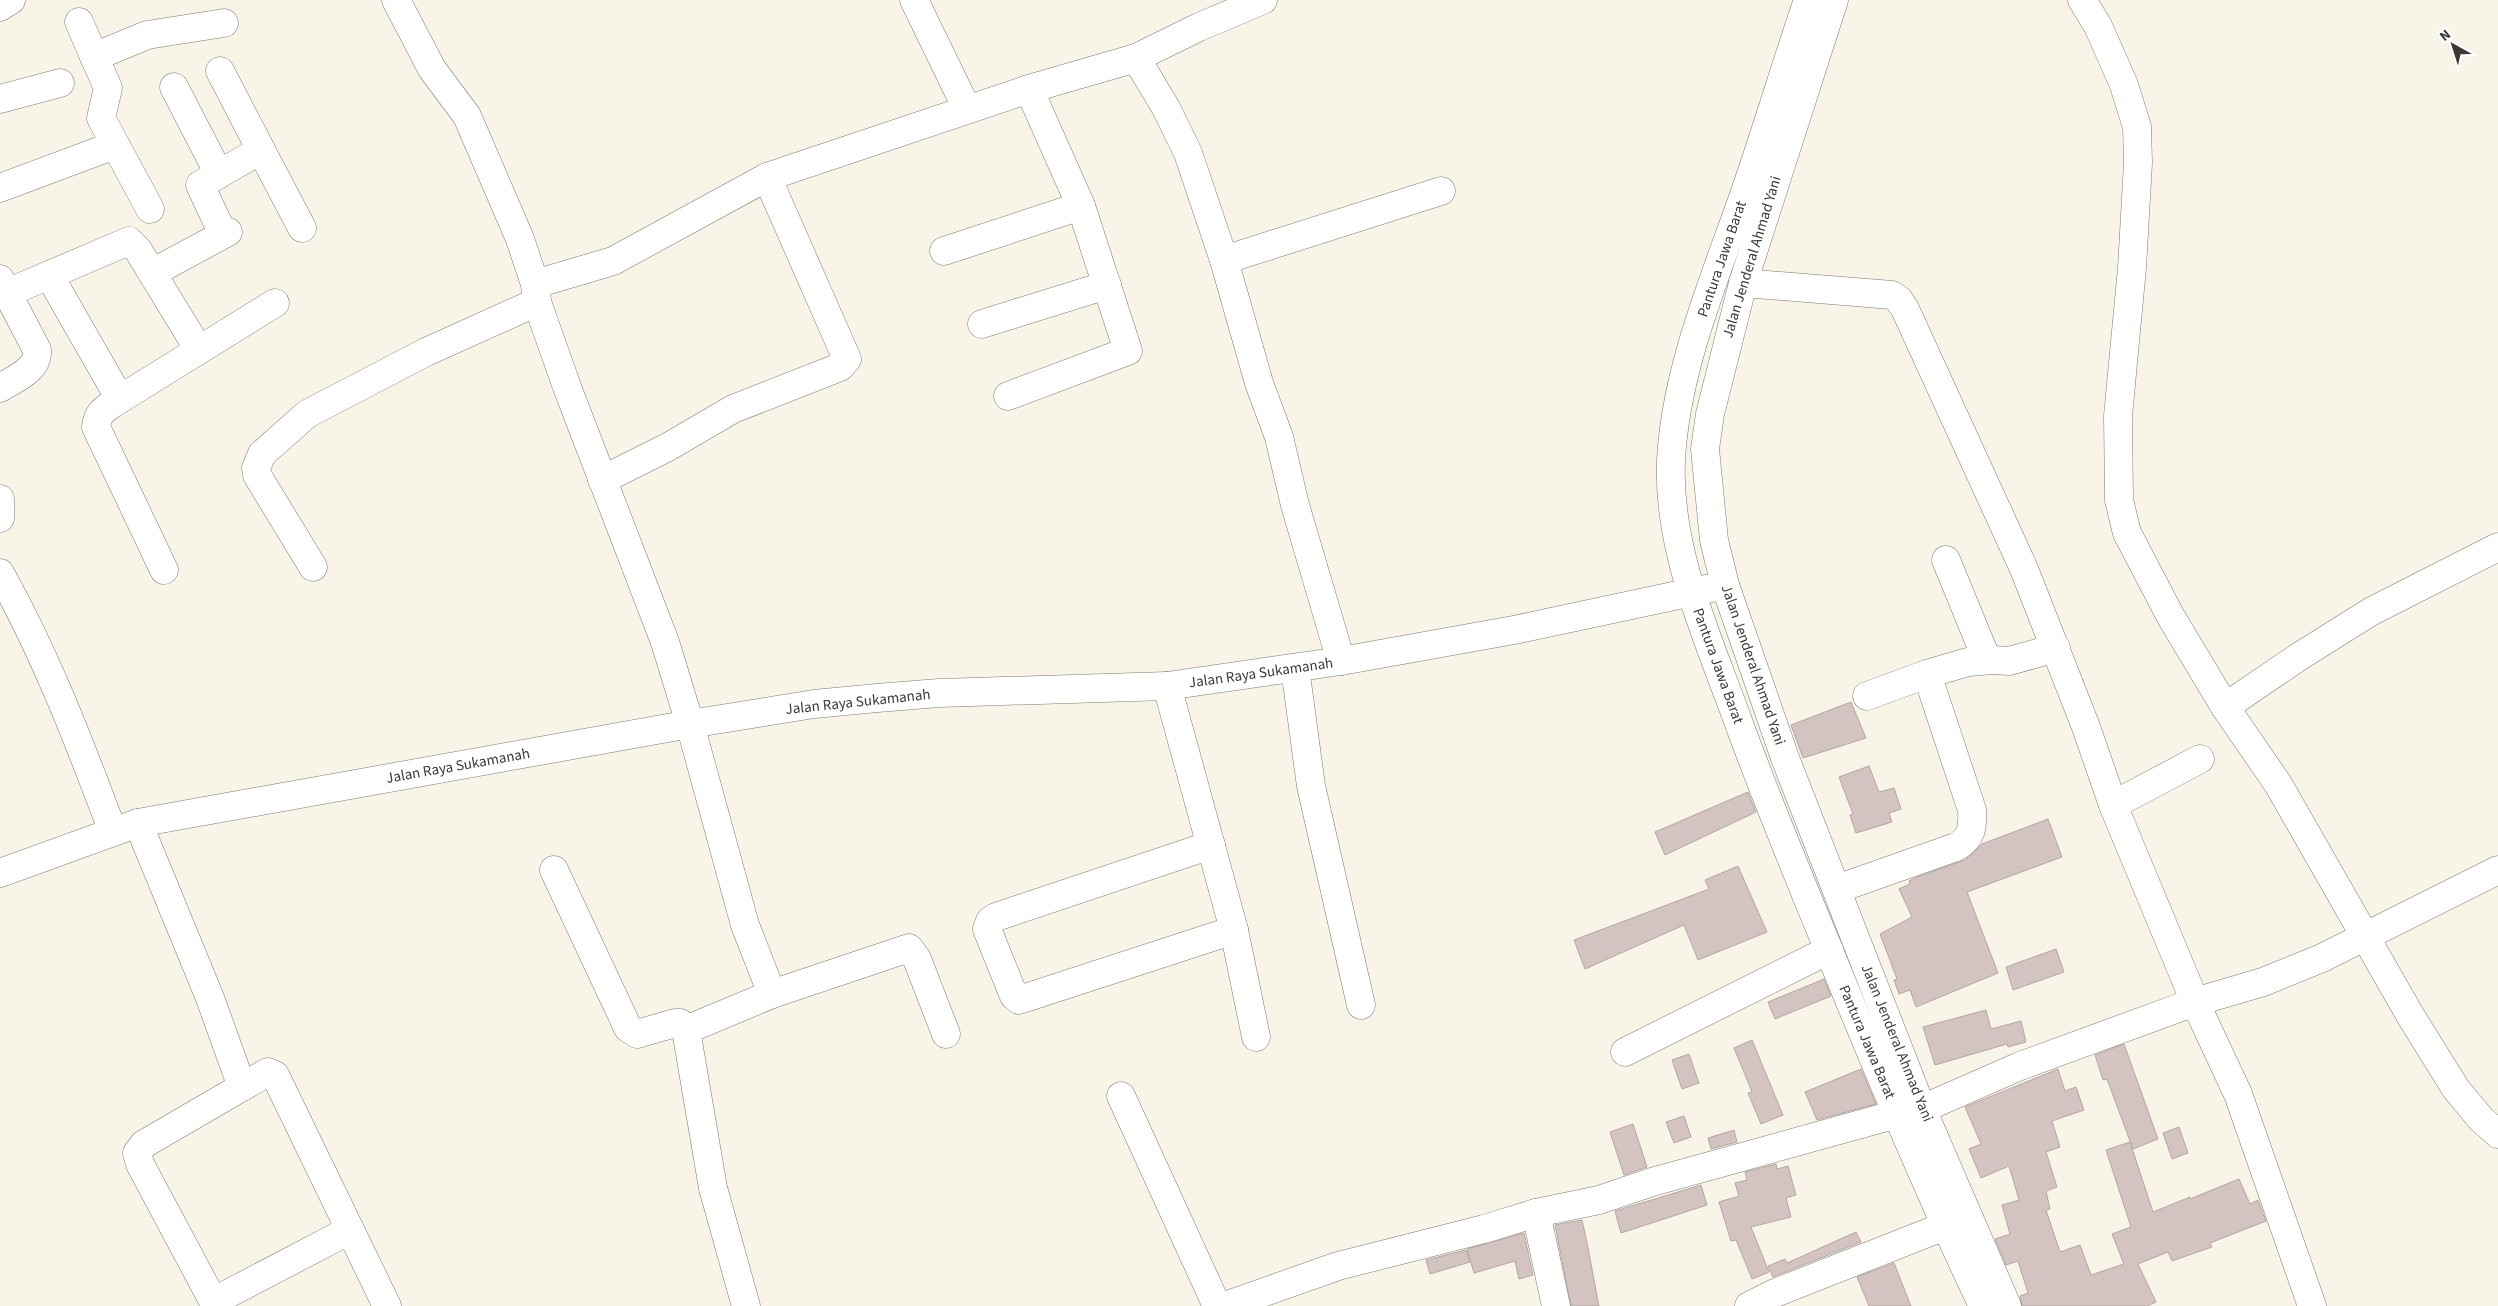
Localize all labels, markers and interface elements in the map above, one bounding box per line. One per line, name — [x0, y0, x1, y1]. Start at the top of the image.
north arrow — [2428, 20, 2478, 70]
text: N — [2436, 25, 2455, 46]
street label: Jalan Jenderal Ahmad Yani — [1717, 173, 1787, 341]
street label: Pantura Jawa Barat — [1692, 198, 1752, 320]
street label: Jalan Jenderal Ahmad Yani — [1716, 582, 1790, 748]
street label: Pantura Jawa Barat — [1687, 605, 1749, 727]
street label: Jalan Raya Sukamanah — [1187, 652, 1335, 694]
street label: Jalan Raya Sukamanah — [785, 684, 931, 720]
street label: Jalan Raya Sukamanah — [384, 743, 532, 789]
street label: Jalan Jenderal Ahmad Yani — [1856, 961, 1938, 1125]
street label: Pantura Jawa Barat — [1834, 982, 1900, 1102]

